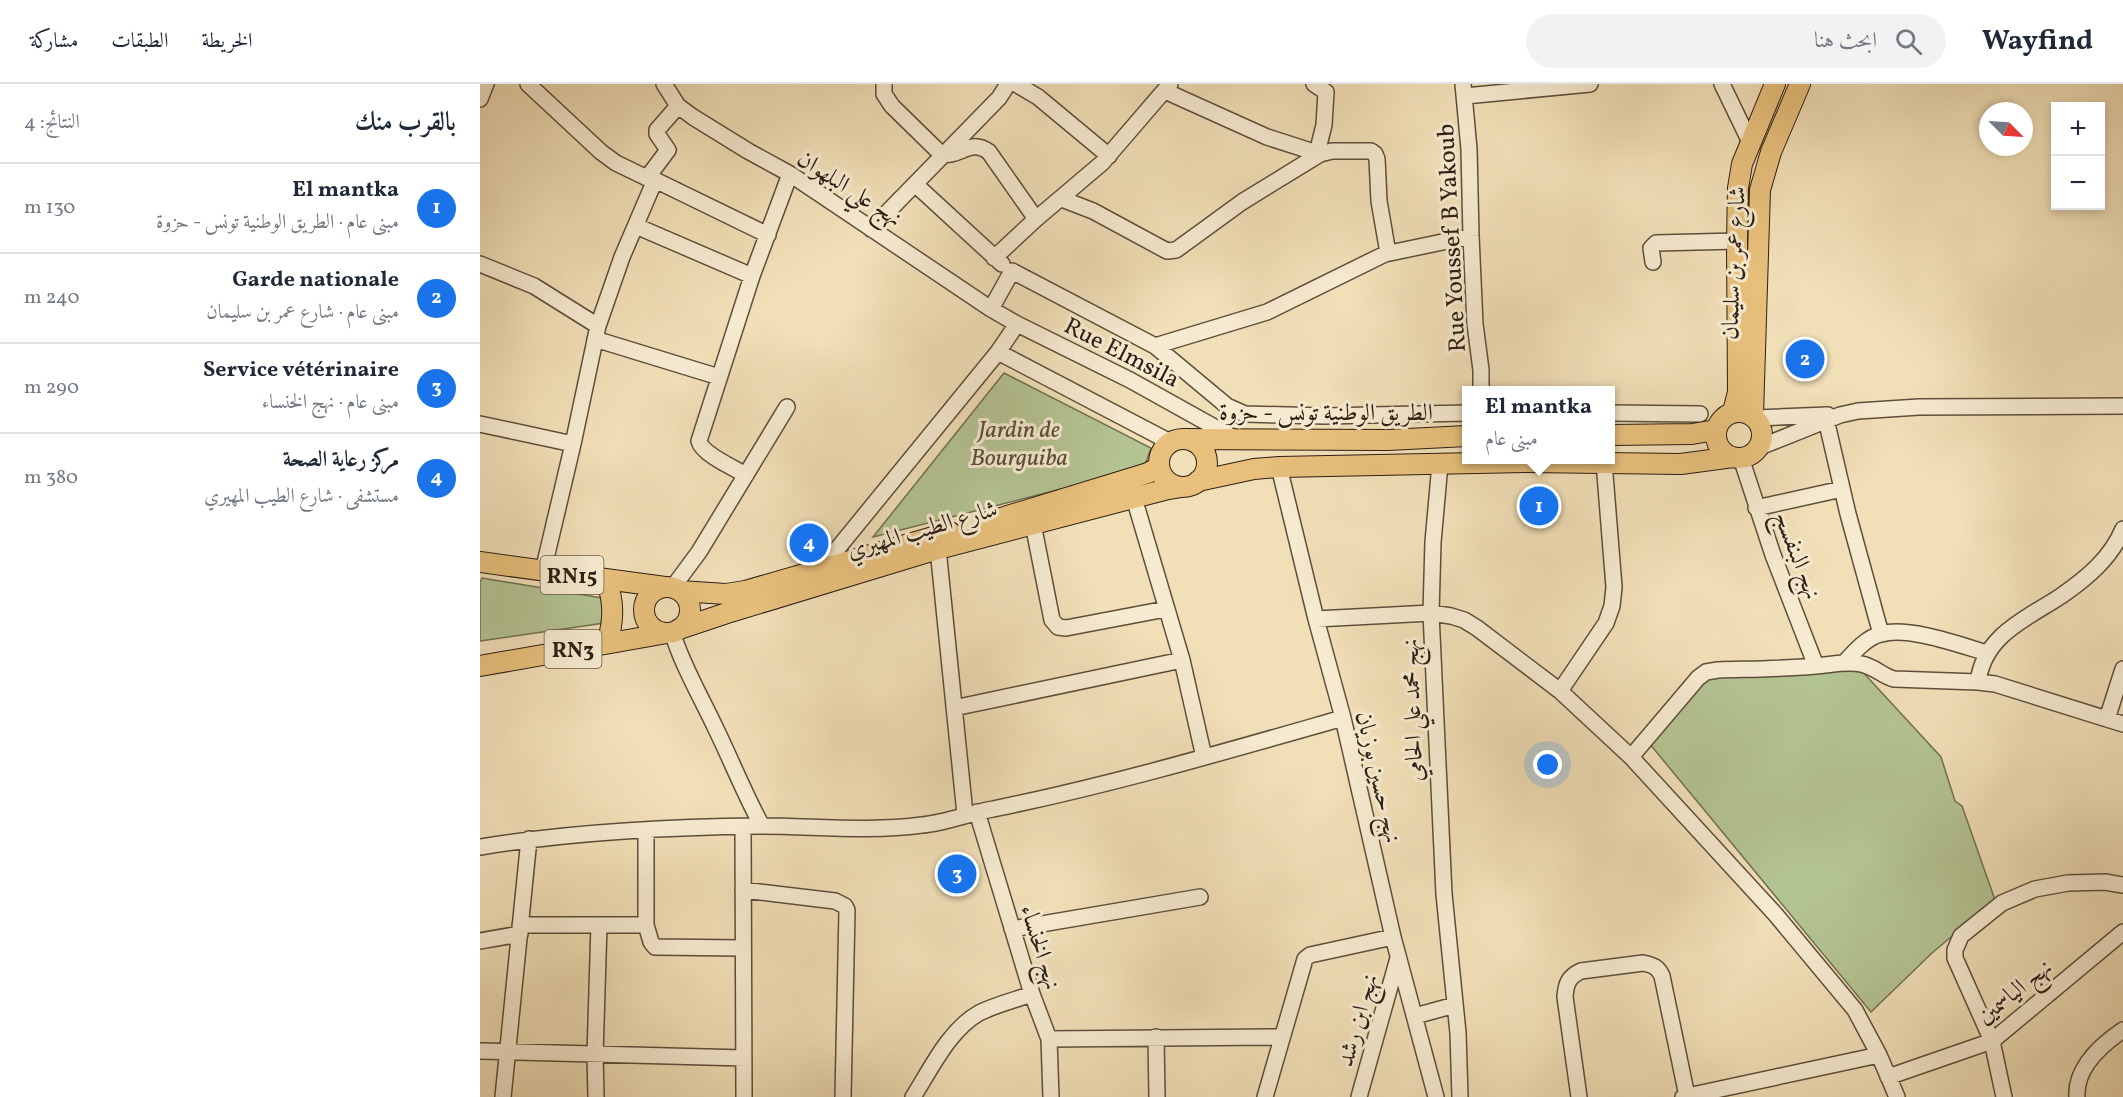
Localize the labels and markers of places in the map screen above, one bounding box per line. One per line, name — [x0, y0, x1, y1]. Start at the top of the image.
pin: 2 — [1786, 336, 1824, 382]
pin: 1 — [1520, 484, 1558, 528]
pin: 4 — [790, 520, 828, 566]
pin: 3 — [938, 852, 976, 896]

